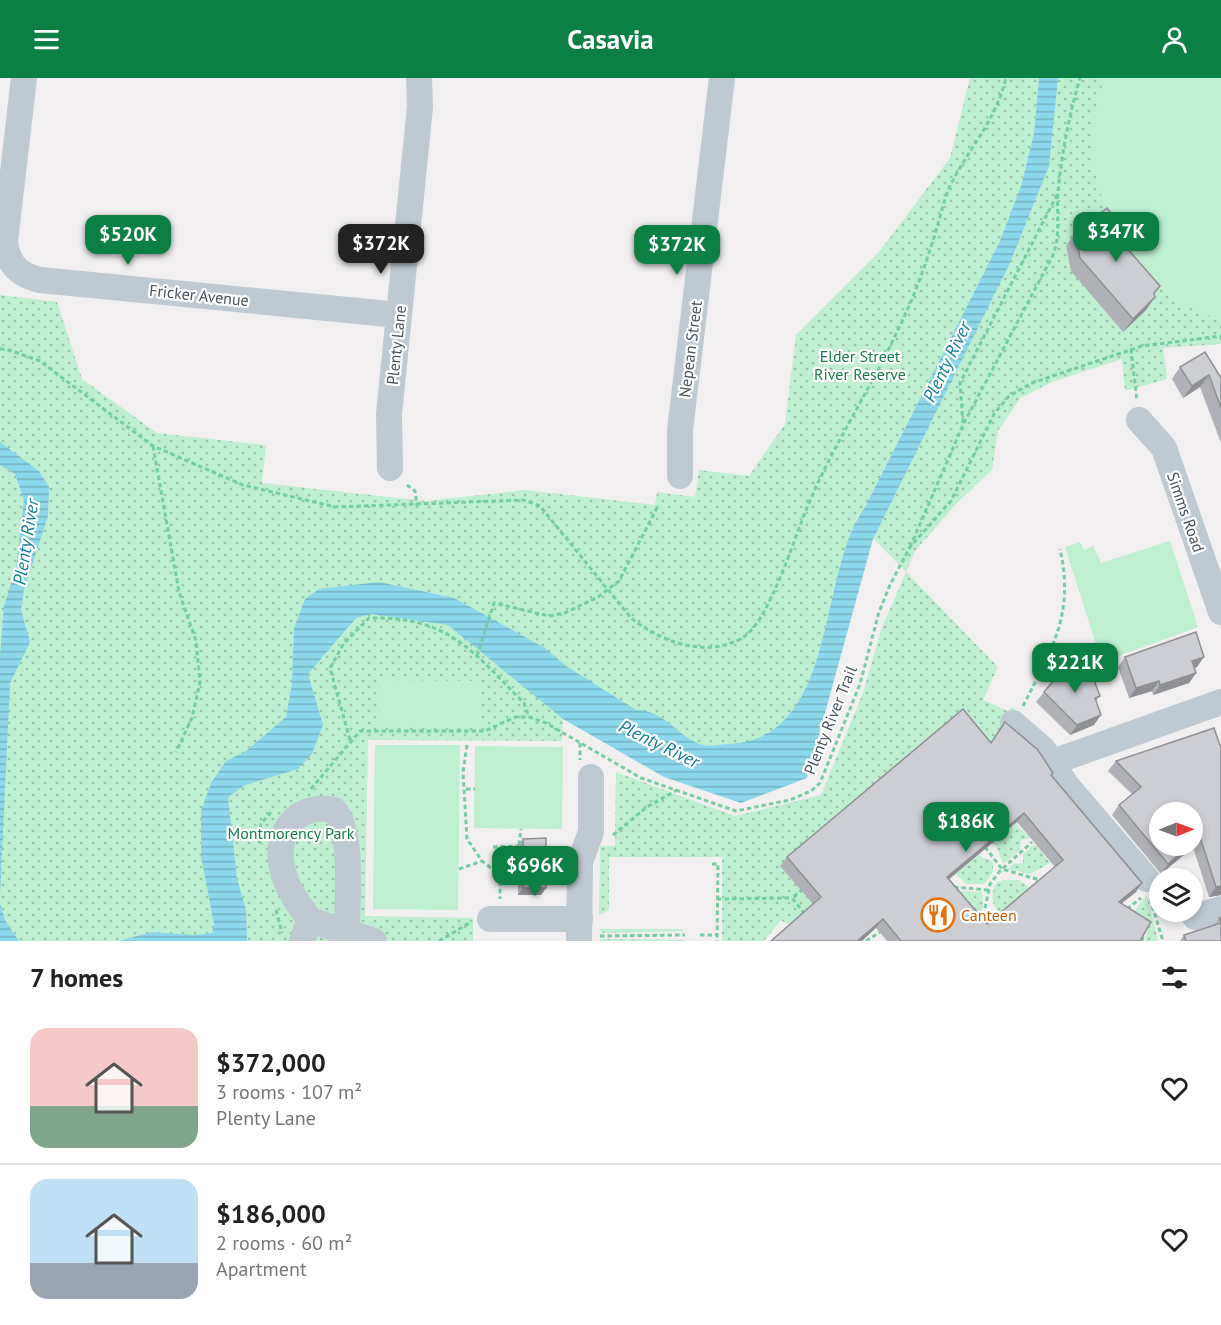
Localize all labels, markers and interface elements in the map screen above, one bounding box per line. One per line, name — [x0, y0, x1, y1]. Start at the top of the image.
text: Casavia — [567, 22, 654, 56]
icon: menu — [30, 23, 63, 56]
icon: person — [1158, 23, 1191, 56]
pin: $347K — [1074, 212, 1158, 263]
pin: $520K — [86, 215, 170, 266]
text: $347K — [1087, 218, 1145, 244]
text: $520K — [99, 221, 157, 247]
pin: $372K — [339, 224, 423, 275]
pin: $372K — [635, 225, 719, 276]
text: $372K — [352, 230, 410, 256]
text: $372K — [648, 231, 706, 257]
street label: Fricker Avenue — [148, 280, 250, 310]
street label: Nepean Street — [674, 299, 706, 399]
street label: Plenty Lane — [382, 304, 410, 386]
water label: Plenty River — [917, 317, 976, 406]
park label: Elder Street River Reserve — [814, 346, 906, 384]
street label: Simms Road — [1163, 469, 1209, 555]
water label: Plenty River — [7, 496, 44, 586]
pin: $221K — [1033, 643, 1117, 694]
text: $221K — [1046, 649, 1104, 675]
street label: Plenty River Trail — [799, 662, 861, 777]
water label: Plenty River — [615, 714, 704, 773]
pin: $186K — [924, 802, 1008, 853]
north arrow — [1149, 802, 1203, 856]
map controls — [1149, 802, 1203, 922]
text: $186K — [937, 808, 995, 834]
park label: Montmorency Park — [228, 823, 355, 843]
pin: $696K — [493, 846, 577, 897]
text: $696K — [506, 852, 564, 878]
button: layers — [1149, 868, 1203, 922]
restaurant icon: Canteen — [920, 897, 956, 933]
place label: Canteen — [961, 905, 1017, 925]
text: 7 homes — [30, 961, 123, 994]
icon: filters — [1158, 961, 1191, 994]
text: $372,000 — [216, 1046, 326, 1079]
icon: home — [78, 1052, 150, 1124]
icon: heart — [1158, 1072, 1191, 1105]
text: 3 rooms · 107 m² — [216, 1079, 362, 1105]
text: Plenty Lane — [216, 1105, 316, 1131]
text: $186,000 — [216, 1197, 326, 1230]
icon: home — [78, 1203, 150, 1275]
icon: heart — [1158, 1223, 1191, 1256]
text: 2 rooms · 60 m² — [216, 1230, 352, 1256]
text: Apartment — [216, 1256, 307, 1282]

